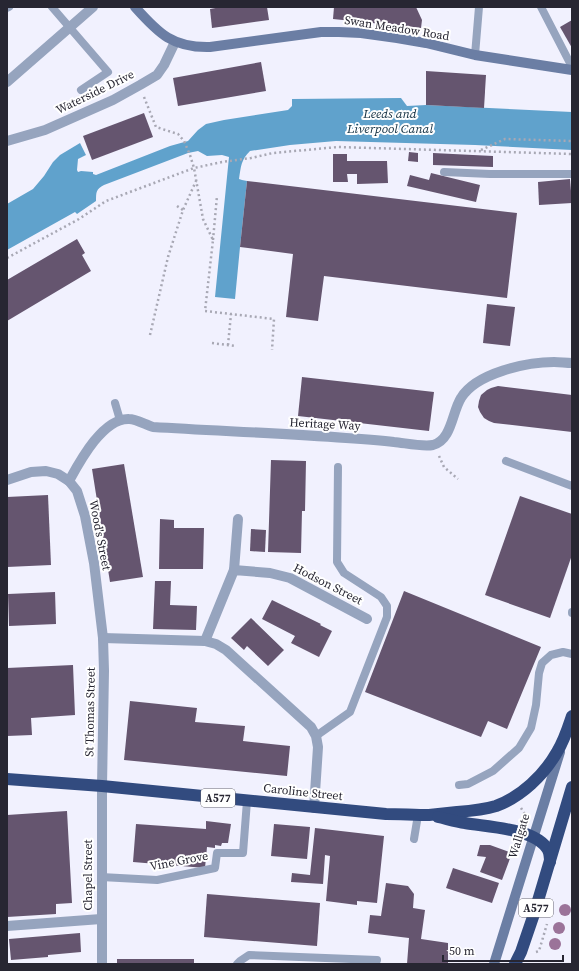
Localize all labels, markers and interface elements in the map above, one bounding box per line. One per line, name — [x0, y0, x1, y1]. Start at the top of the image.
street label: Swan Meadow Road — [343, 12, 451, 44]
street label: Waterside Drive — [53, 66, 137, 118]
water label: Leeds and Liverpool Canal — [346, 105, 433, 137]
street label: Heritage Way — [289, 414, 362, 434]
street label: Wood's Street — [85, 498, 115, 572]
street label: Hodson Street — [291, 560, 365, 608]
street label: St Thomas Street — [81, 667, 99, 757]
street label: Caroline Street — [263, 780, 343, 804]
road number: A577 — [201, 789, 235, 807]
street label: Wallgate — [505, 812, 533, 860]
street label: Chapel Street — [80, 839, 96, 911]
street label: Vine Grove — [148, 848, 210, 874]
road number: A577 — [519, 899, 553, 917]
scale bar — [443, 937, 563, 963]
text: 50 m — [449, 943, 475, 959]

